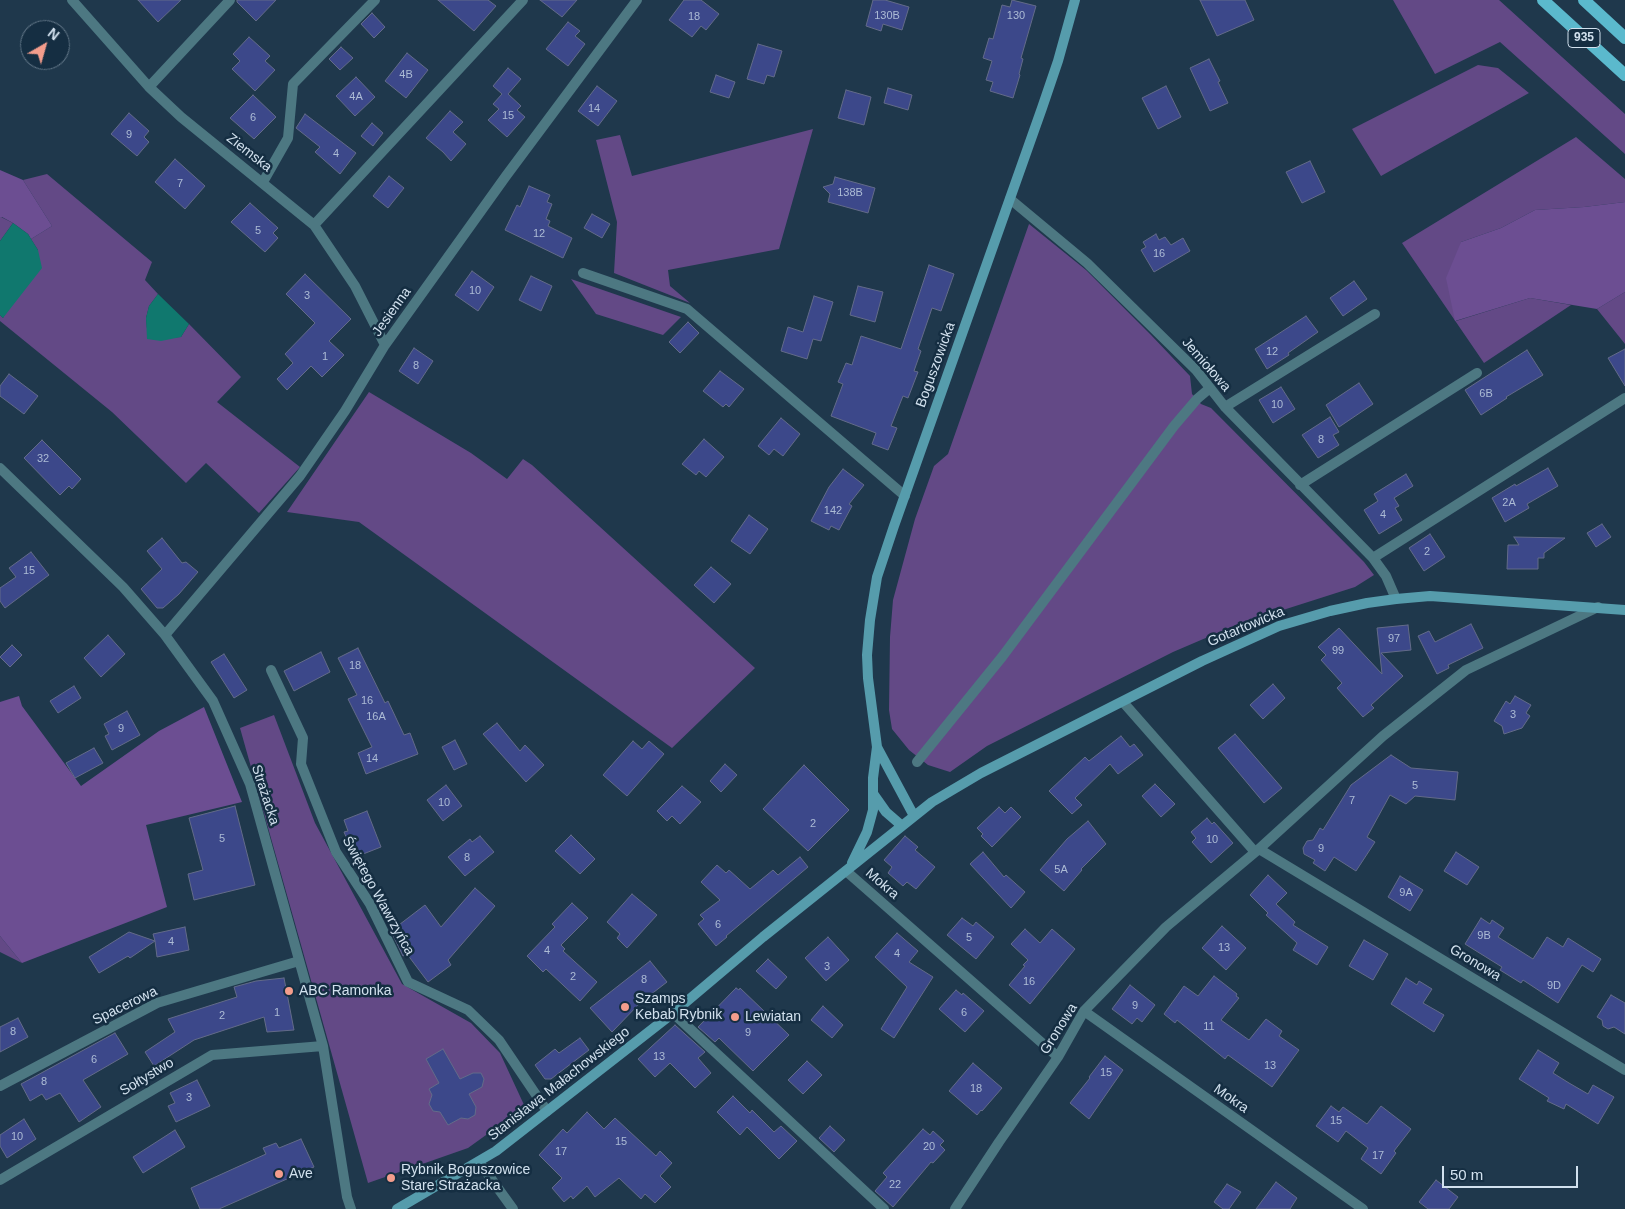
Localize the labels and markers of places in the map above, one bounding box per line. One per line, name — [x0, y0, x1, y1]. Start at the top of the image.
place label: ABC Ramonka — [299, 983, 392, 999]
marker: ABC Ramonka — [283, 985, 295, 997]
place label: Szamps Kebab Rybnik — [635, 991, 722, 1024]
marker: Szamps Kebab Rybnik — [619, 1001, 631, 1013]
place label: Lewiatan — [745, 1009, 801, 1025]
marker: Lewiatan — [729, 1011, 741, 1023]
place label: Rybnik Boguszowice Stare Strażacka — [401, 1162, 530, 1194]
place label: Ave — [289, 1166, 313, 1182]
marker: Ave — [273, 1168, 285, 1180]
marker: Rybnik Boguszowice Stare Strażacka — [385, 1172, 397, 1184]

